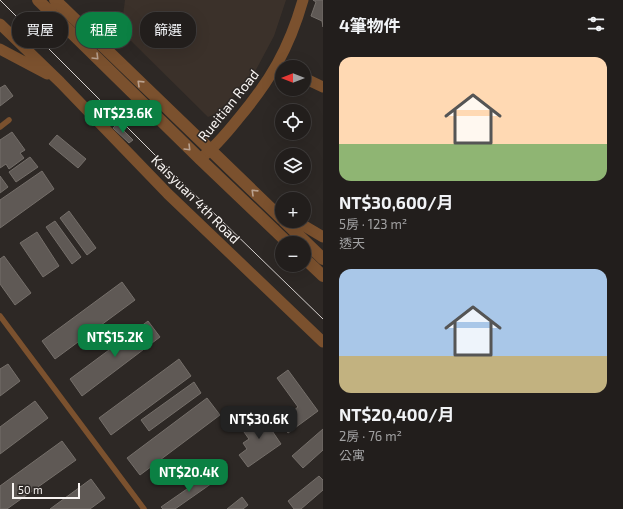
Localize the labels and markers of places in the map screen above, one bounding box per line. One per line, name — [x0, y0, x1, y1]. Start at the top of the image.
pin: NT$23.6K — [82, 100, 164, 134]
pin: NT$15.2K — [74, 324, 156, 358]
pin: NT$30.6K — [218, 406, 300, 440]
pin: NT$20.4K — [148, 459, 230, 493]

